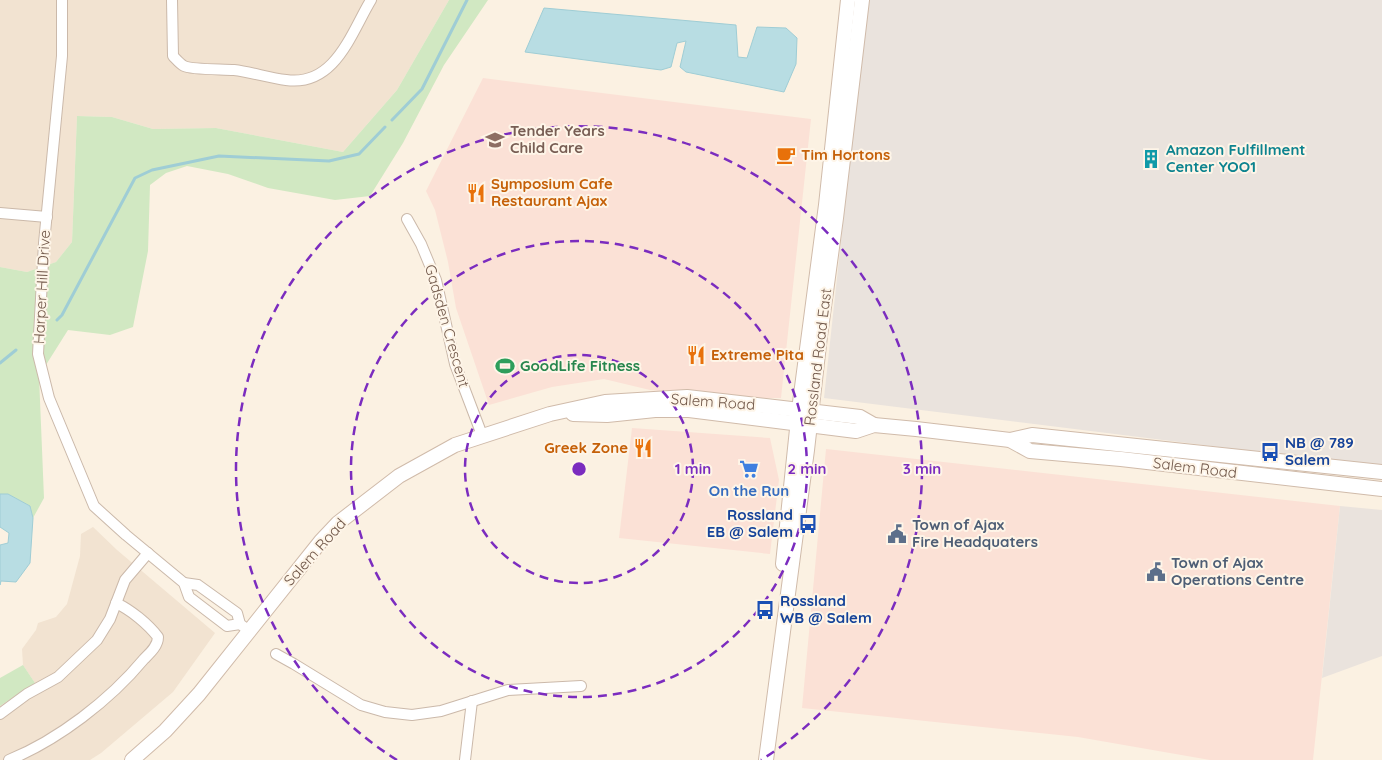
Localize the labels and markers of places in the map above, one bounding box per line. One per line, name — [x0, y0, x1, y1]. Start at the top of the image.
place label: Tender Years Child Care — [510, 121, 605, 157]
school or university icon: Tender Years Child Care — [484, 129, 506, 151]
place label: Amazon Fulfillment Center YOO1 — [1166, 140, 1305, 176]
cafe icon: Tim Hortons — [775, 144, 797, 166]
place label: Tim Hortons — [801, 145, 890, 164]
building icon: Amazon Fulfillment Center YOO1 — [1140, 148, 1162, 170]
place label: Symposium Cafe Restaurant Ajax — [491, 174, 613, 210]
restaurant icon: Symposium Cafe Restaurant Ajax — [465, 182, 487, 204]
restaurant icon: Extreme Pita — [685, 344, 707, 366]
place label: Extreme Pita — [711, 345, 804, 364]
sports icon: GoodLife Fitness — [494, 355, 516, 377]
place label: GoodLife Fitness — [520, 356, 640, 375]
place label: NB @ 789 Salem — [1285, 433, 1354, 469]
restaurant icon: Greek Zone — [632, 437, 654, 459]
place label: Greek Zone — [544, 438, 628, 457]
bus stop icon: NB @ 789 Salem — [1259, 441, 1281, 463]
supermarket icon: On the Run — [738, 458, 760, 480]
centre of rings — [570, 460, 588, 478]
place label: On the Run — [709, 481, 789, 500]
place label: Rossland EB @ Salem — [707, 505, 793, 541]
bus stop icon: Rossland EB @ Salem — [797, 513, 819, 535]
place label: Town of Ajax Fire Headquaters — [912, 515, 1038, 551]
public building icon: Town of Ajax Fire Headquaters — [886, 523, 908, 545]
place label: Town of Ajax Operations Centre — [1171, 553, 1304, 589]
public building icon: Town of Ajax Operations Centre — [1145, 561, 1167, 583]
place label: Rossland WB @ Salem — [780, 591, 872, 627]
bus stop icon: Rossland WB @ Salem — [754, 599, 776, 621]

